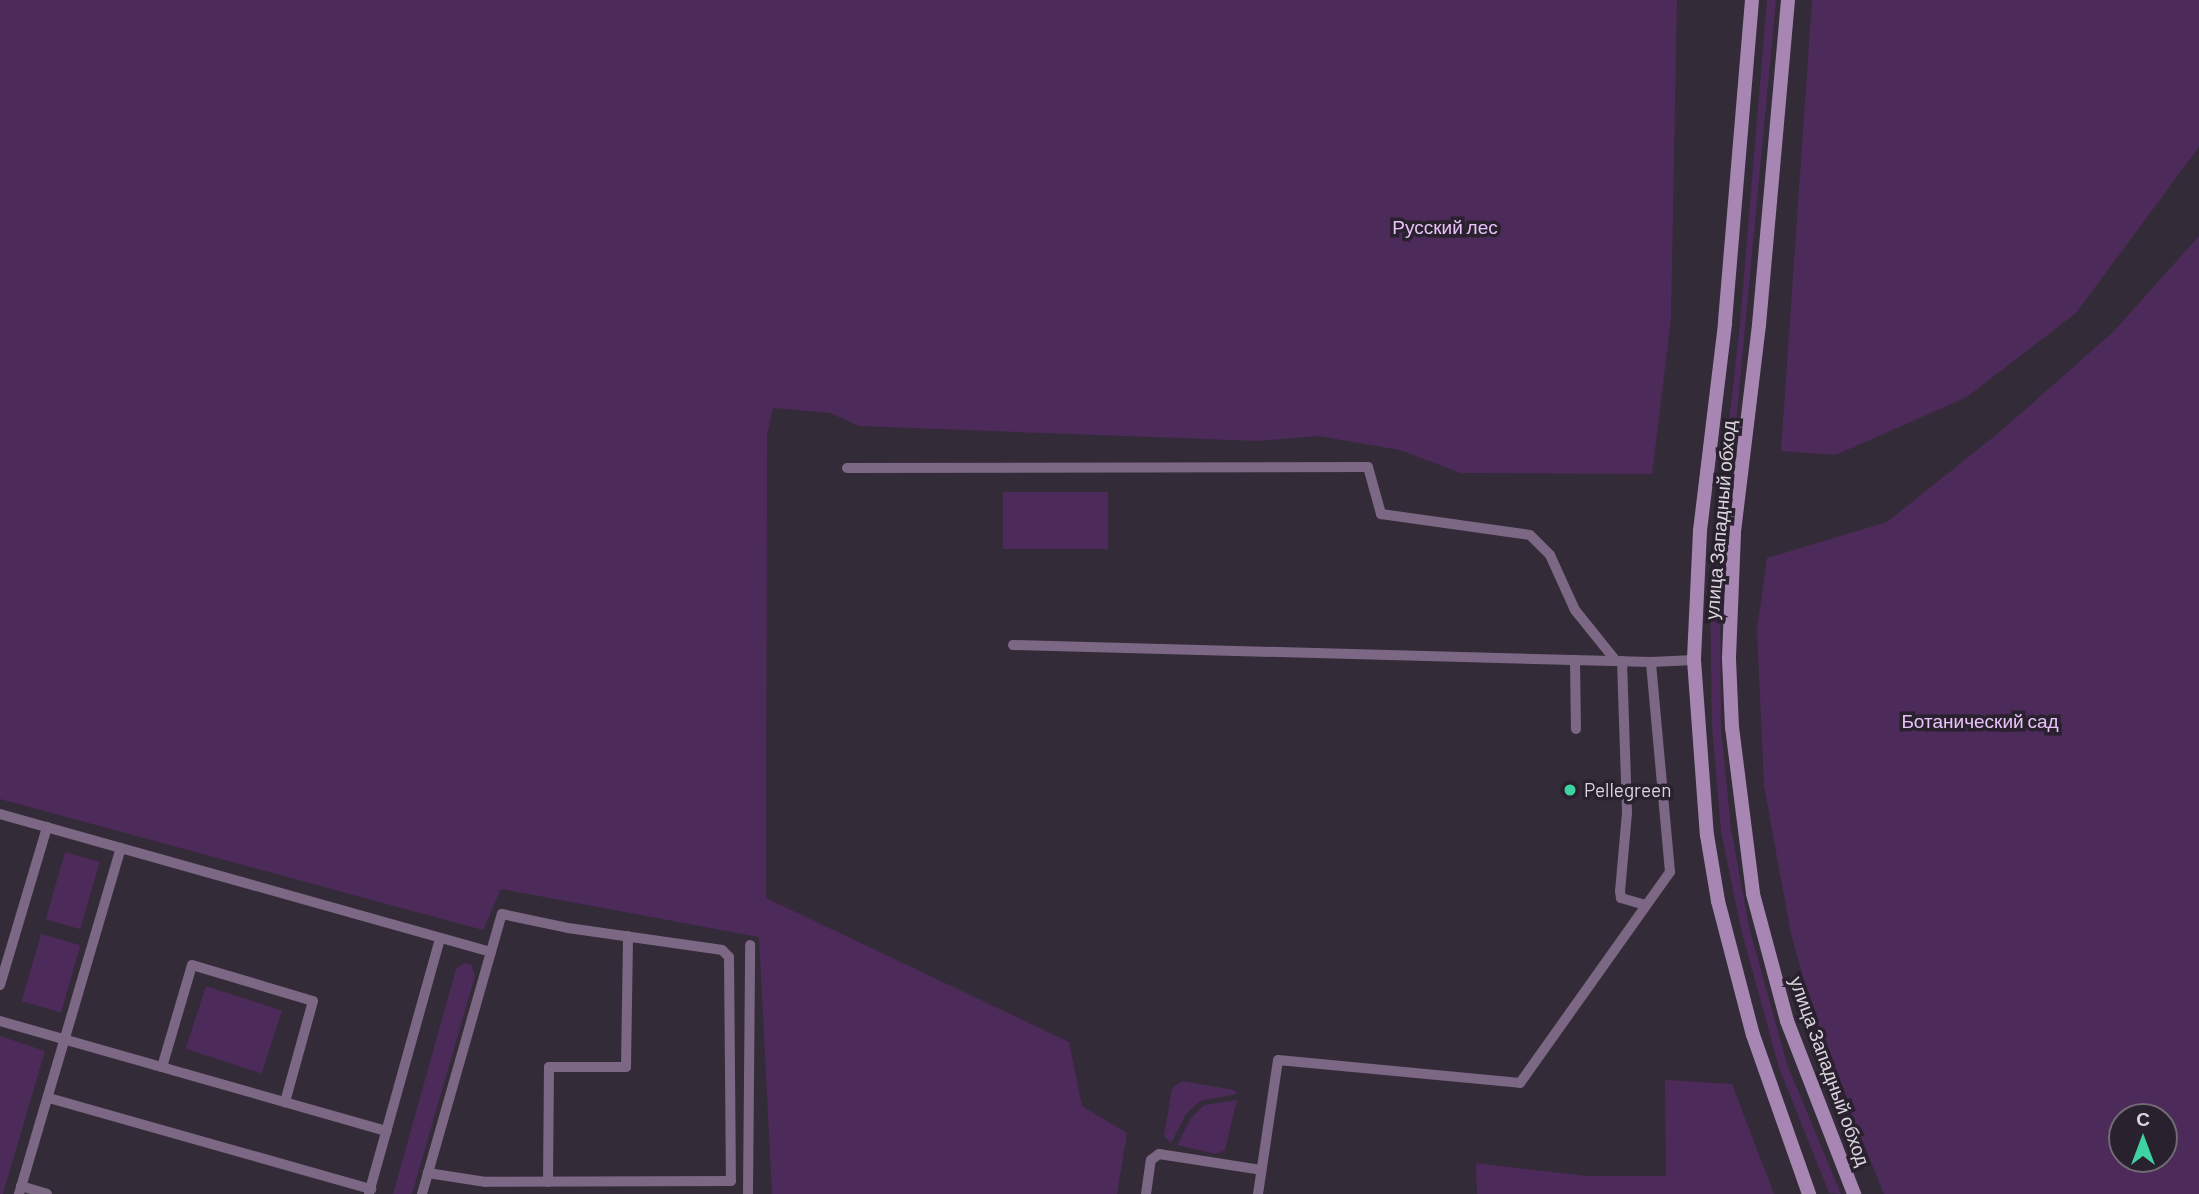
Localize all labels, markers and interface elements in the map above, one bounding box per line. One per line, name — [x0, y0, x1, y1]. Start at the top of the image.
park label: Русский лес — [1392, 216, 1498, 238]
street label: улица Западный обход — [1700, 419, 1740, 621]
park label: Ботанический сад — [1901, 710, 2059, 732]
place label: Pellegreen — [1584, 779, 1671, 801]
marker: Pellegreen — [1562, 782, 1578, 798]
street label: улица Западный обход — [1785, 973, 1875, 1169]
north arrow — [2108, 1103, 2178, 1173]
text: С — [2136, 1107, 2150, 1130]

